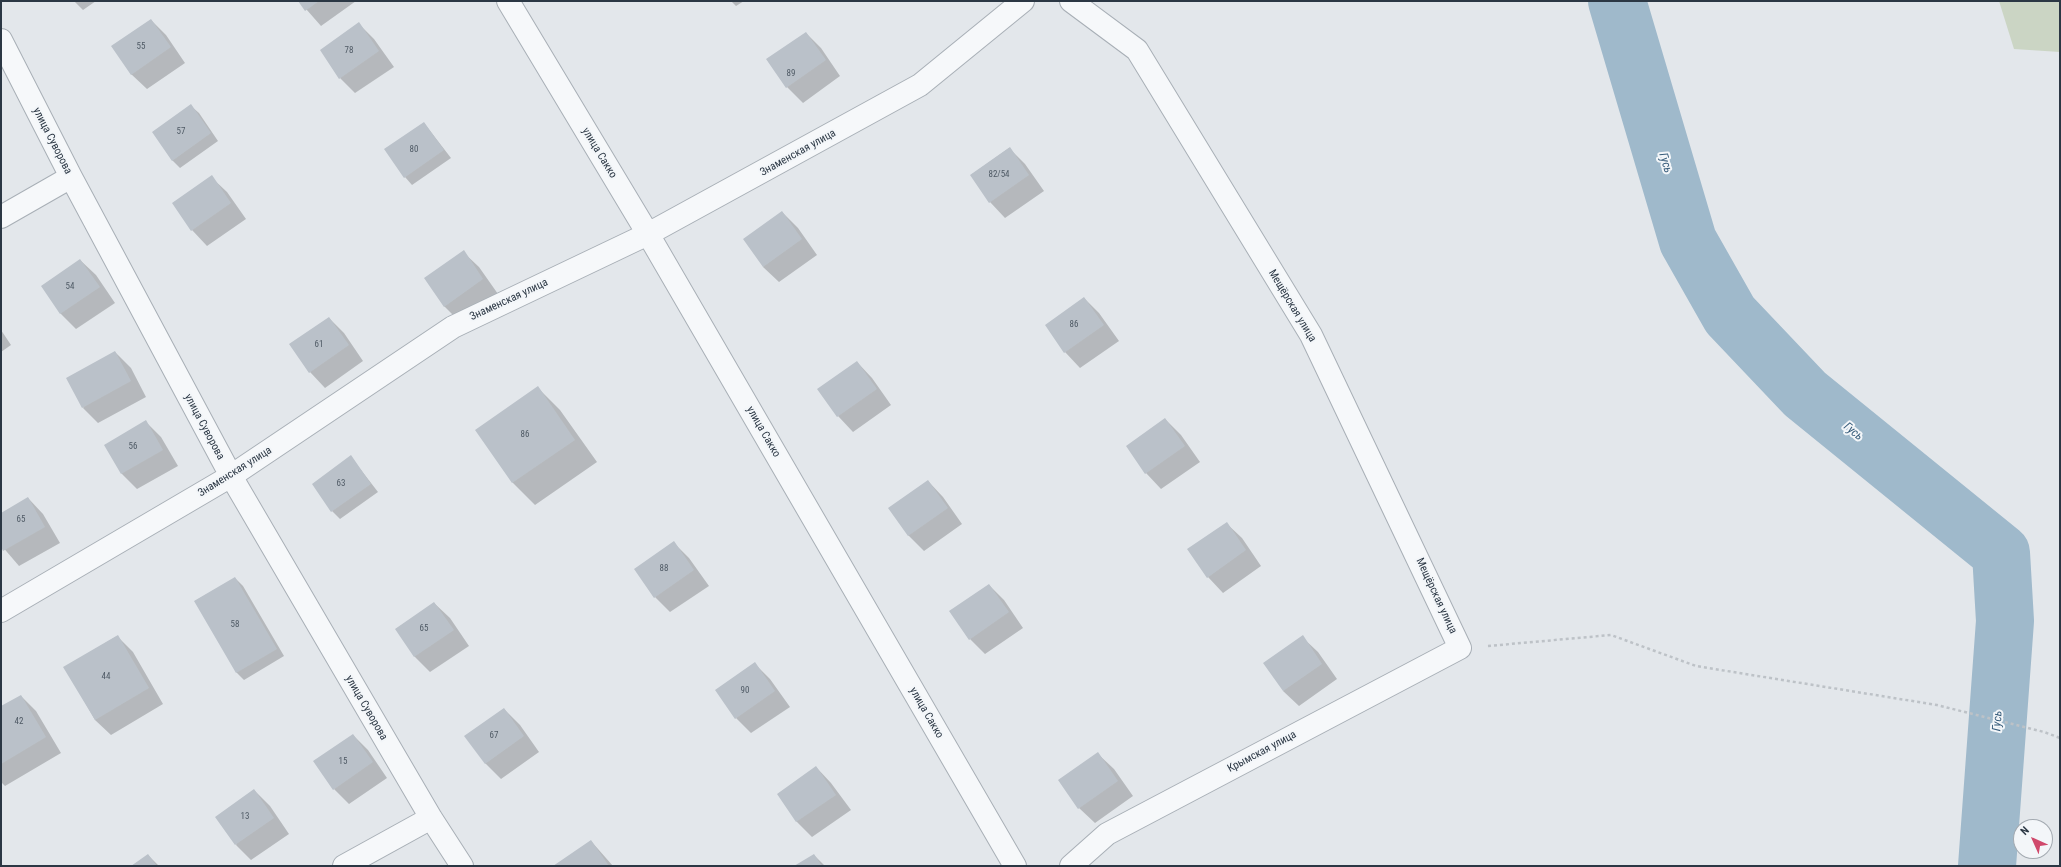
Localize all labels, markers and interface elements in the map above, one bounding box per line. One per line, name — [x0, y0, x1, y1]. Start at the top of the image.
house number: 55 — [137, 42, 145, 52]
house number: 78 — [345, 46, 353, 56]
house number: 89 — [787, 69, 795, 79]
street label: улица Суворова — [30, 106, 74, 176]
street label: улица Сакко — [579, 125, 619, 181]
house number: 57 — [177, 127, 185, 137]
street label: Знаменская улица — [758, 127, 838, 179]
house number: 80 — [410, 145, 418, 155]
water label: Гусь — [1655, 151, 1675, 175]
house number: 82/54 — [988, 170, 1010, 180]
street label: Мещёрская улица — [1265, 267, 1319, 345]
street label: Знаменская улица — [468, 276, 550, 324]
house number: 54 — [66, 282, 74, 292]
house number: 86 — [1070, 320, 1078, 330]
house number: 61 — [315, 340, 323, 350]
street label: улица Суворова — [181, 392, 227, 462]
street label: улица Сакко — [743, 404, 783, 460]
water label: Гусь — [1840, 420, 1866, 444]
house number: 86 — [521, 430, 529, 440]
house number: 56 — [129, 442, 137, 452]
street label: Знаменская улица — [196, 444, 274, 500]
house number: 63 — [337, 479, 345, 489]
house number: 65 — [17, 515, 25, 525]
street label: Мещёрская улица — [1413, 556, 1459, 636]
house number: 88 — [660, 564, 668, 574]
house number: 58 — [231, 620, 239, 630]
house number: 65 — [420, 624, 428, 634]
house number: 44 — [102, 672, 110, 682]
street label: улица Суворова — [342, 673, 390, 743]
street label: улица Сакко — [906, 685, 946, 741]
house number: 90 — [741, 686, 749, 696]
water label: Гусь — [1990, 710, 2006, 732]
house number: 42 — [15, 717, 23, 727]
street label: Крымская улица — [1225, 728, 1299, 776]
house number: 67 — [490, 731, 498, 741]
house number: 15 — [339, 757, 347, 767]
house number: 13 — [241, 812, 249, 822]
north arrow — [2013, 819, 2053, 859]
text: N — [2018, 824, 2032, 838]

